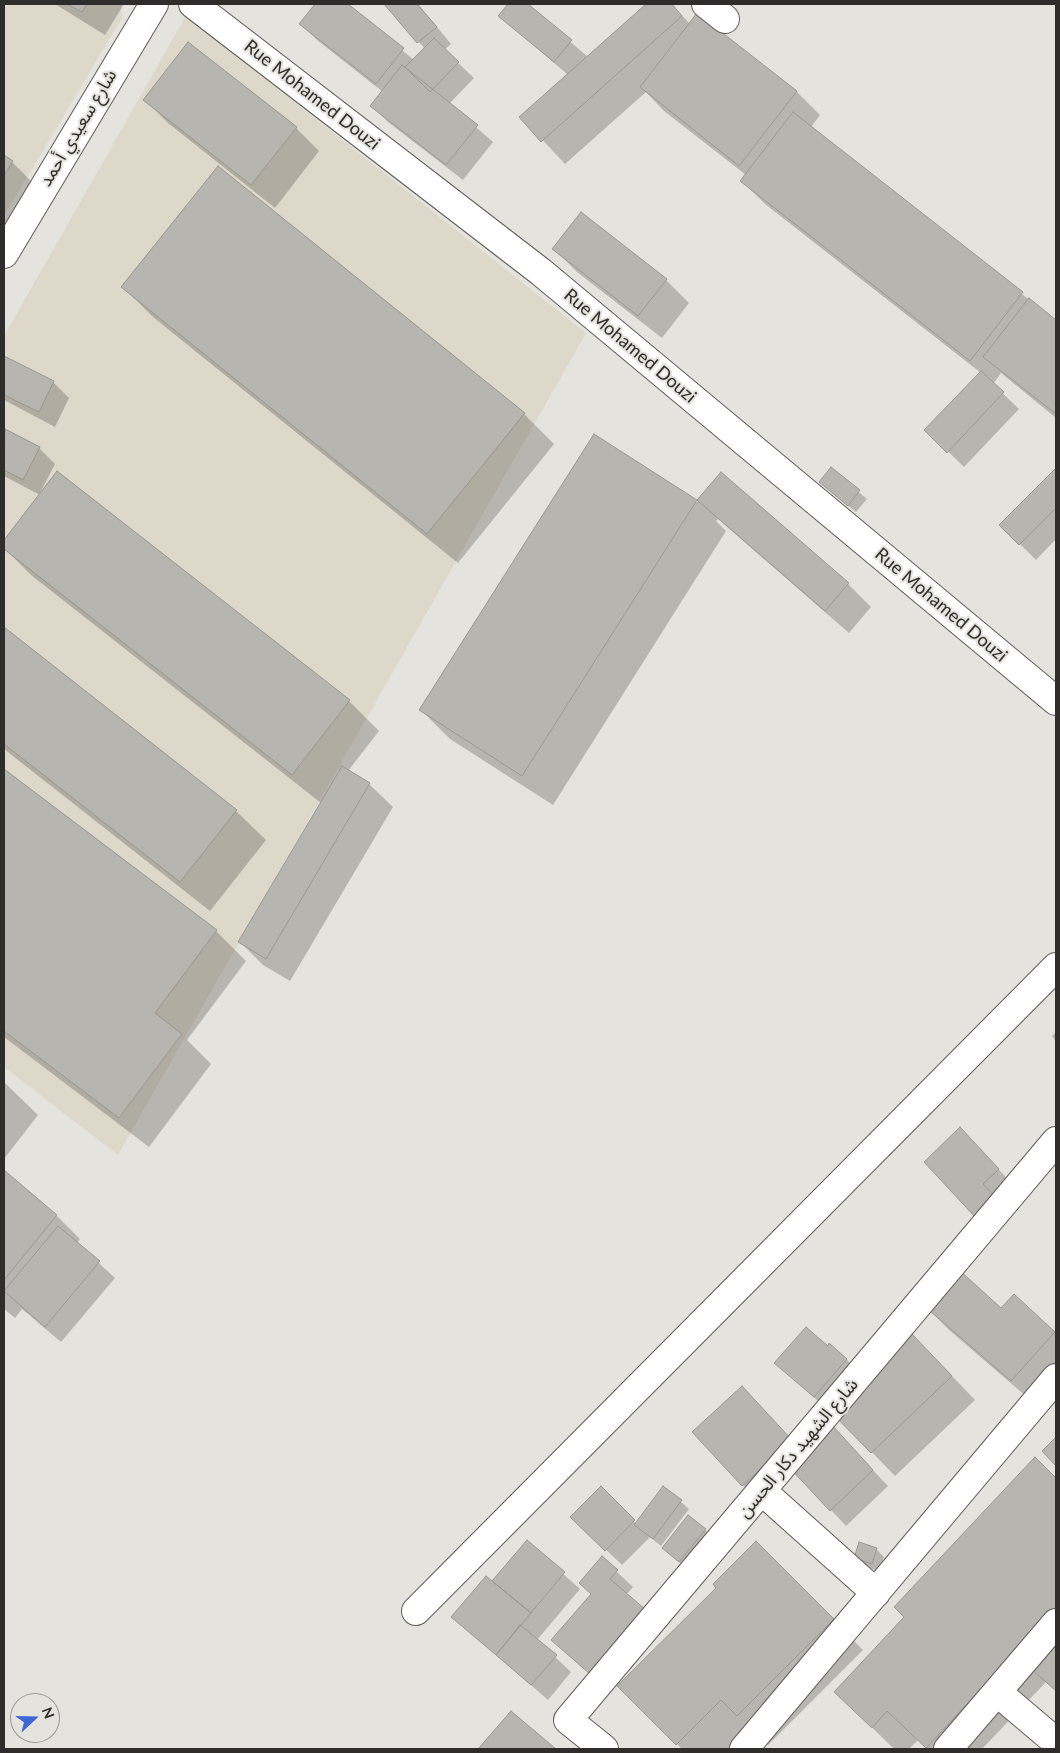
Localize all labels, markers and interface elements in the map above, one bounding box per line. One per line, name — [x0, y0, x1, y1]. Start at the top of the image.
street label: Rue Mohamed Douzi — [240, 35, 384, 155]
street label: شارع سعيدي أحمد — [35, 66, 121, 190]
street label: Rue Mohamed Douzi — [559, 284, 701, 408]
street label: Rue Mohamed Douzi — [870, 543, 1012, 667]
street label: شارع الشهيد دكار الحسن — [733, 1374, 863, 1522]
north arrow — [10, 1693, 60, 1743]
text: N — [39, 1705, 58, 1721]

